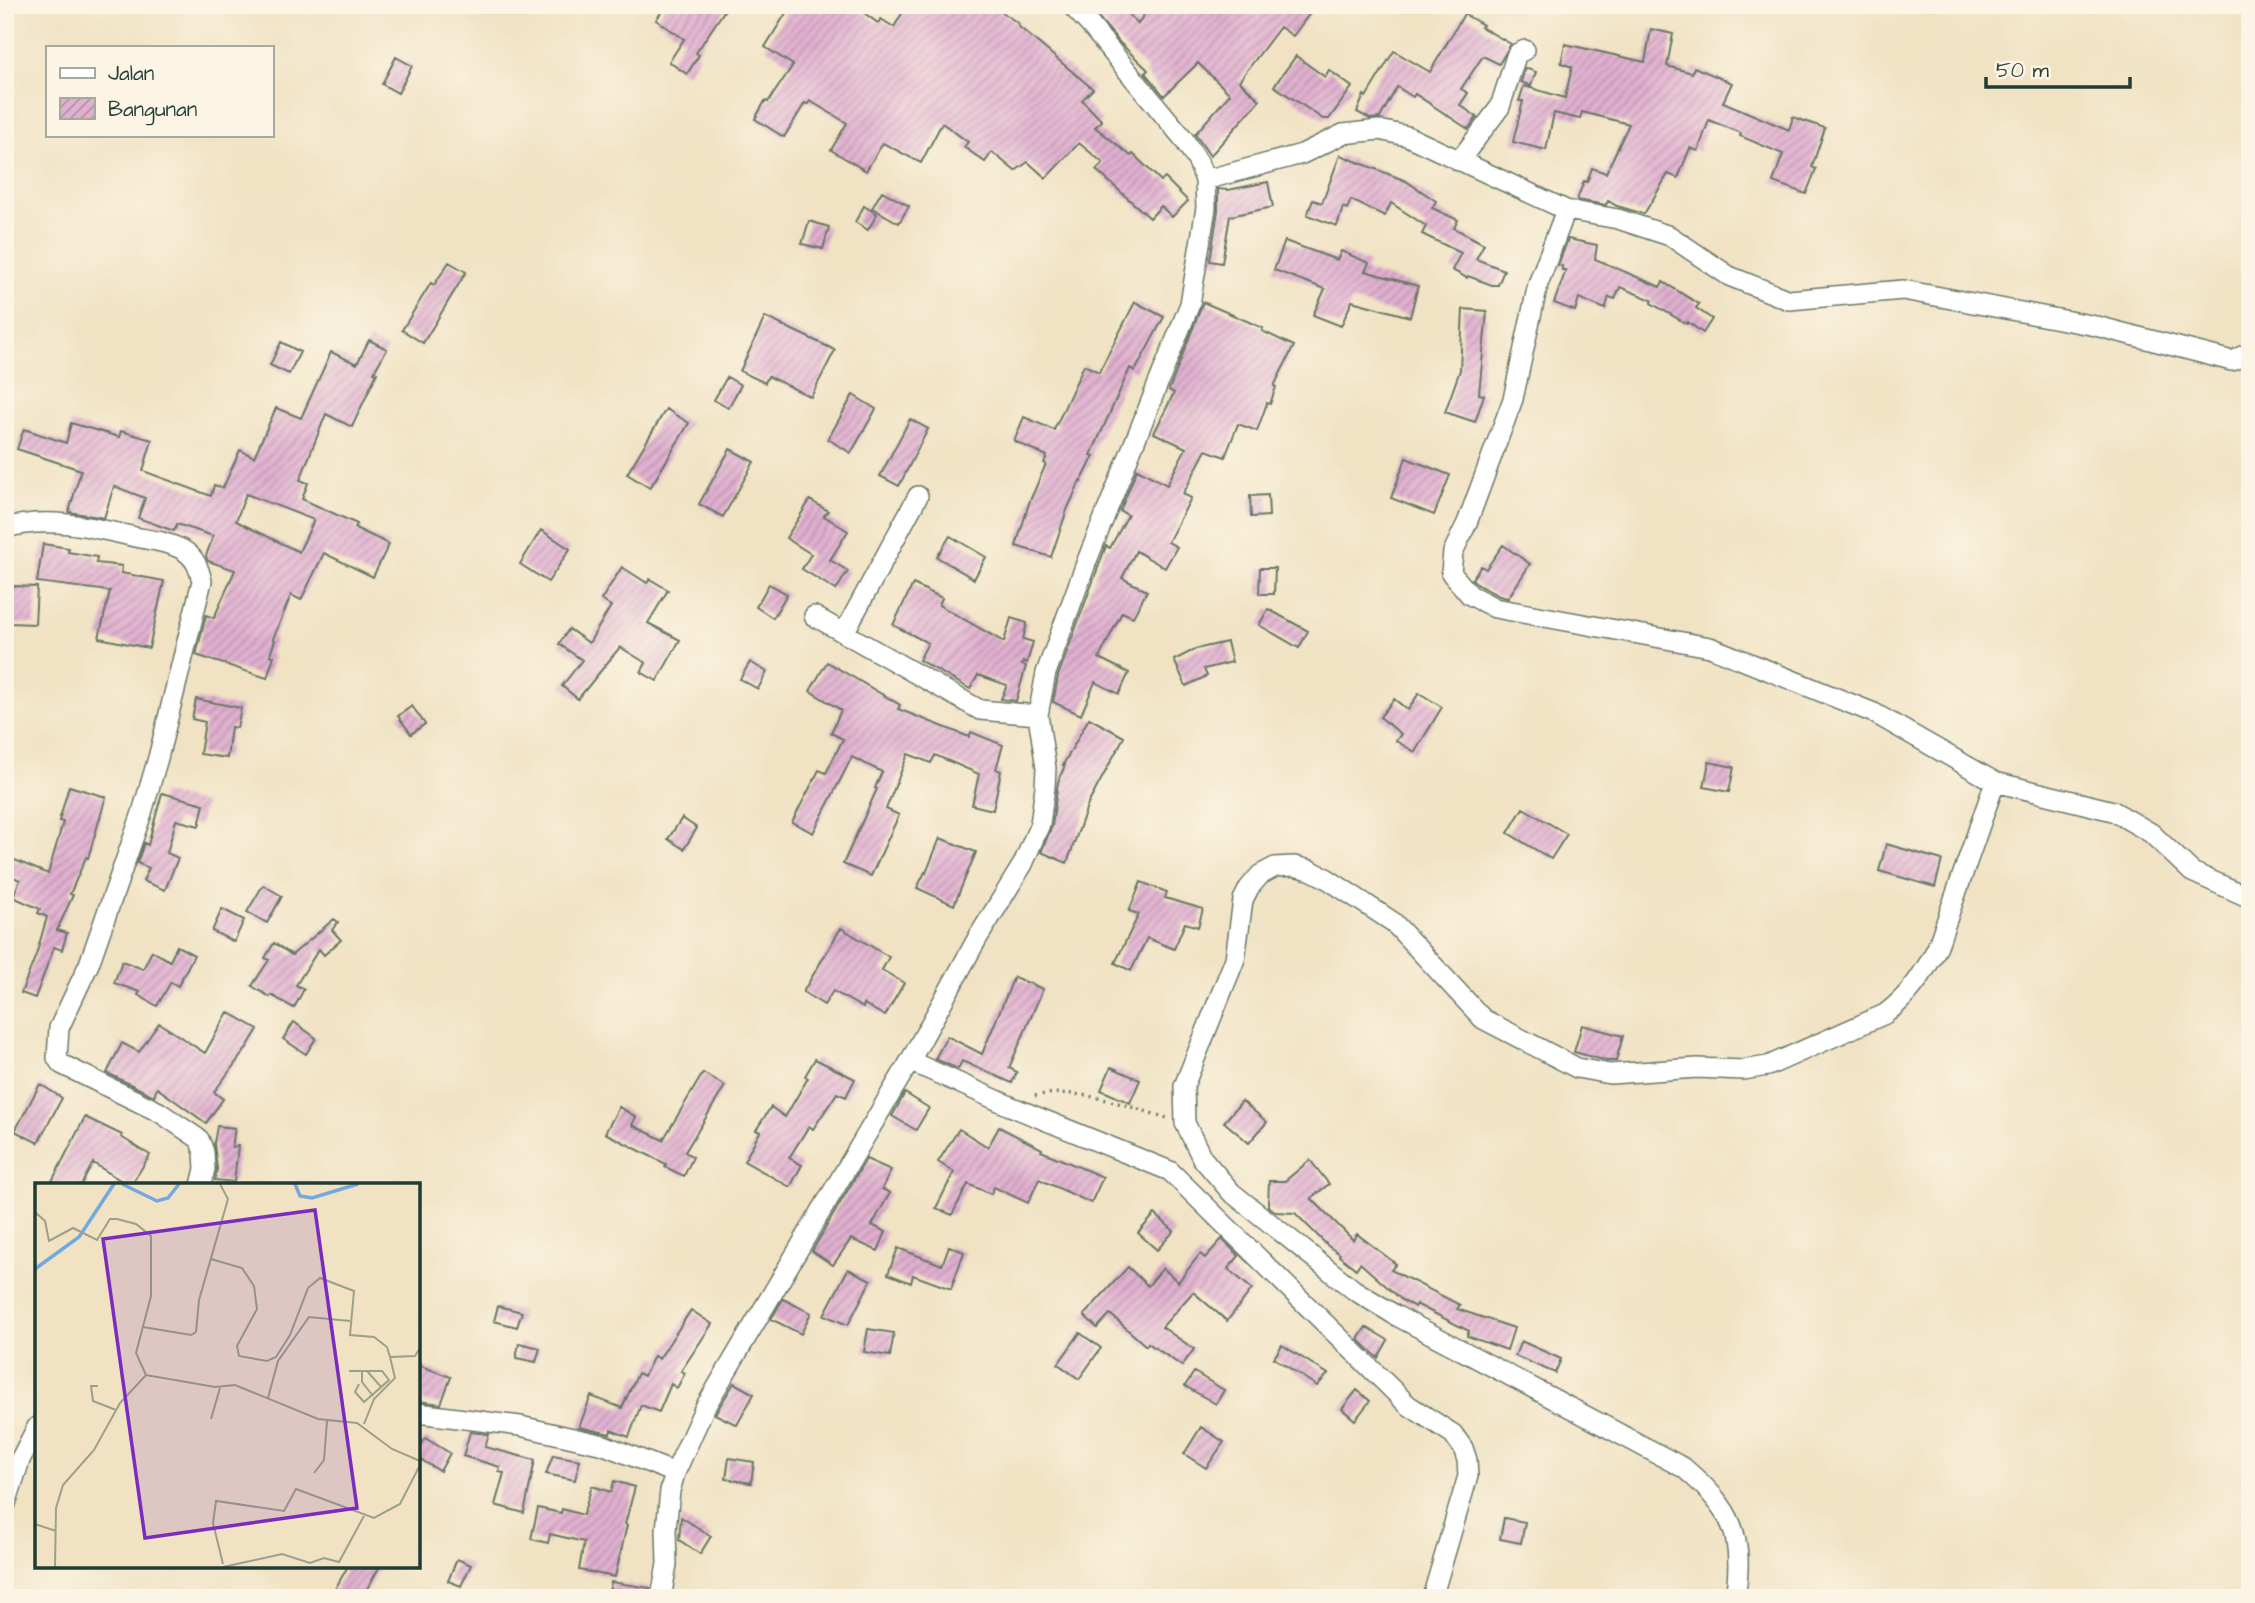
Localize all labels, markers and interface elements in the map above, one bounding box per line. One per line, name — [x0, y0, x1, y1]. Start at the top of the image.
legend — [46, 46, 273, 136]
scale bar — [1986, 46, 2129, 90]
text: 50 m — [1996, 56, 2050, 85]
text: Jalan — [108, 59, 154, 88]
text: Bangunan — [108, 95, 197, 126]
inset map — [35, 1183, 420, 1568]

